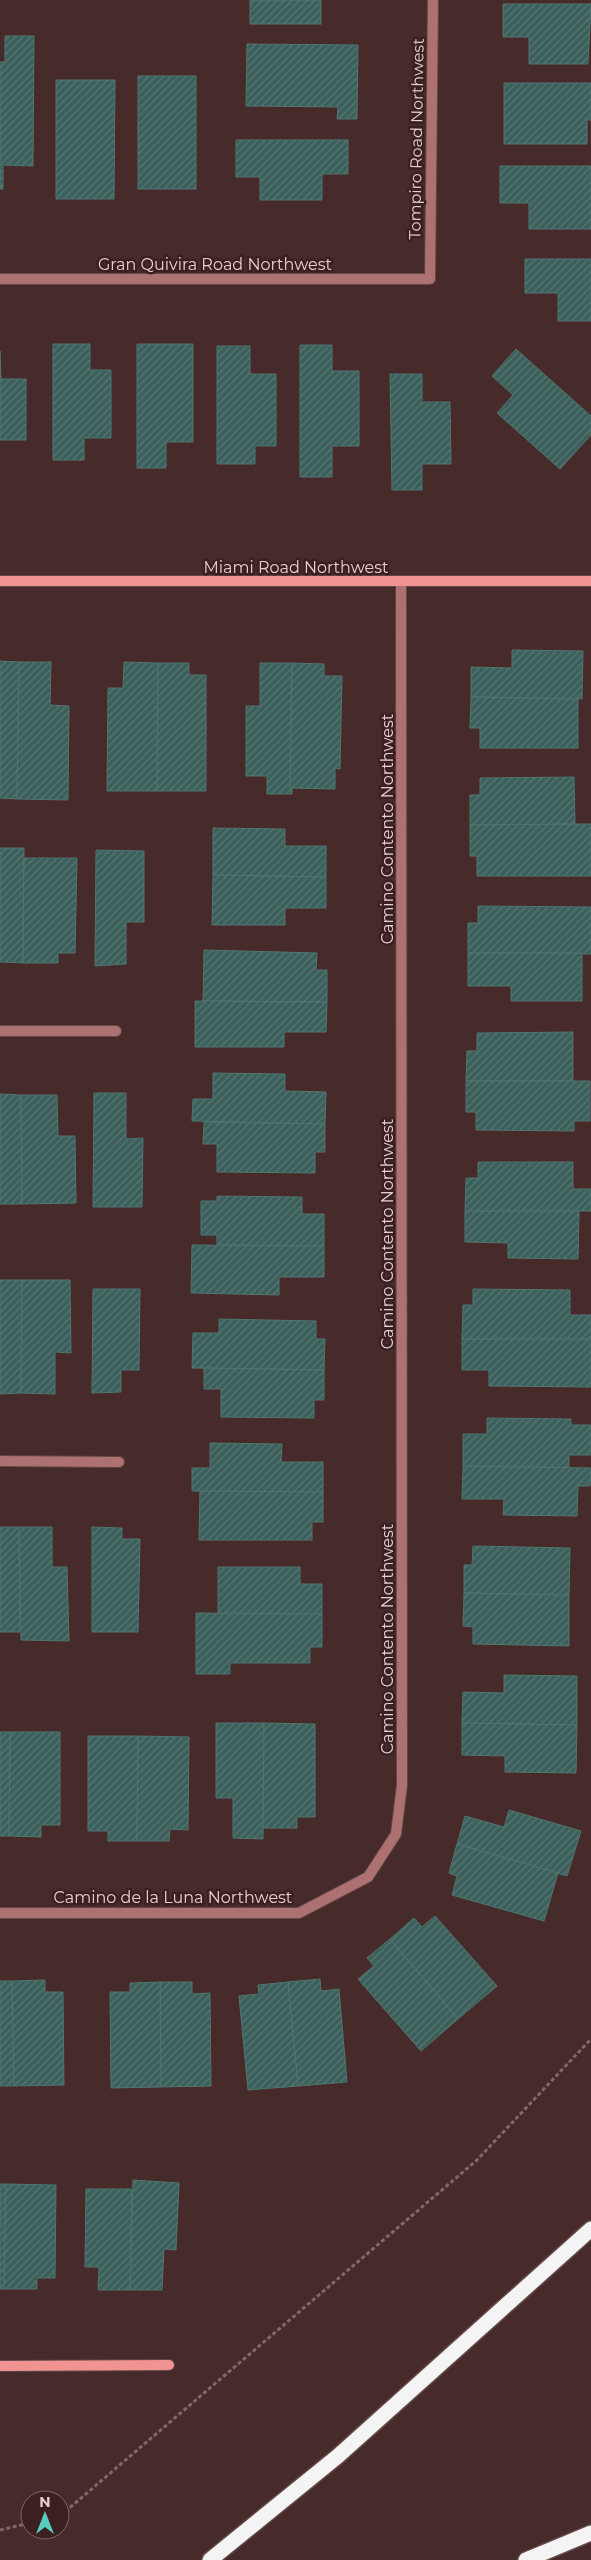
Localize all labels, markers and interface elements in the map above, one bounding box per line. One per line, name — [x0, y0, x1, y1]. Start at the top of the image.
street label: Tompiro Road Northwest — [405, 38, 428, 240]
street label: Gran Quivira Road Northwest — [98, 255, 333, 274]
street label: Miami Road Northwest — [203, 558, 389, 577]
street label: Camino Contento Northwest — [378, 713, 397, 944]
street label: Camino Contento Northwest — [378, 1118, 397, 1349]
street label: Camino Contento Northwest — [378, 1523, 397, 1754]
street label: Camino de la Luna Northwest — [54, 1888, 293, 1907]
north arrow — [20, 2490, 70, 2540]
text: N — [39, 2493, 51, 2511]

